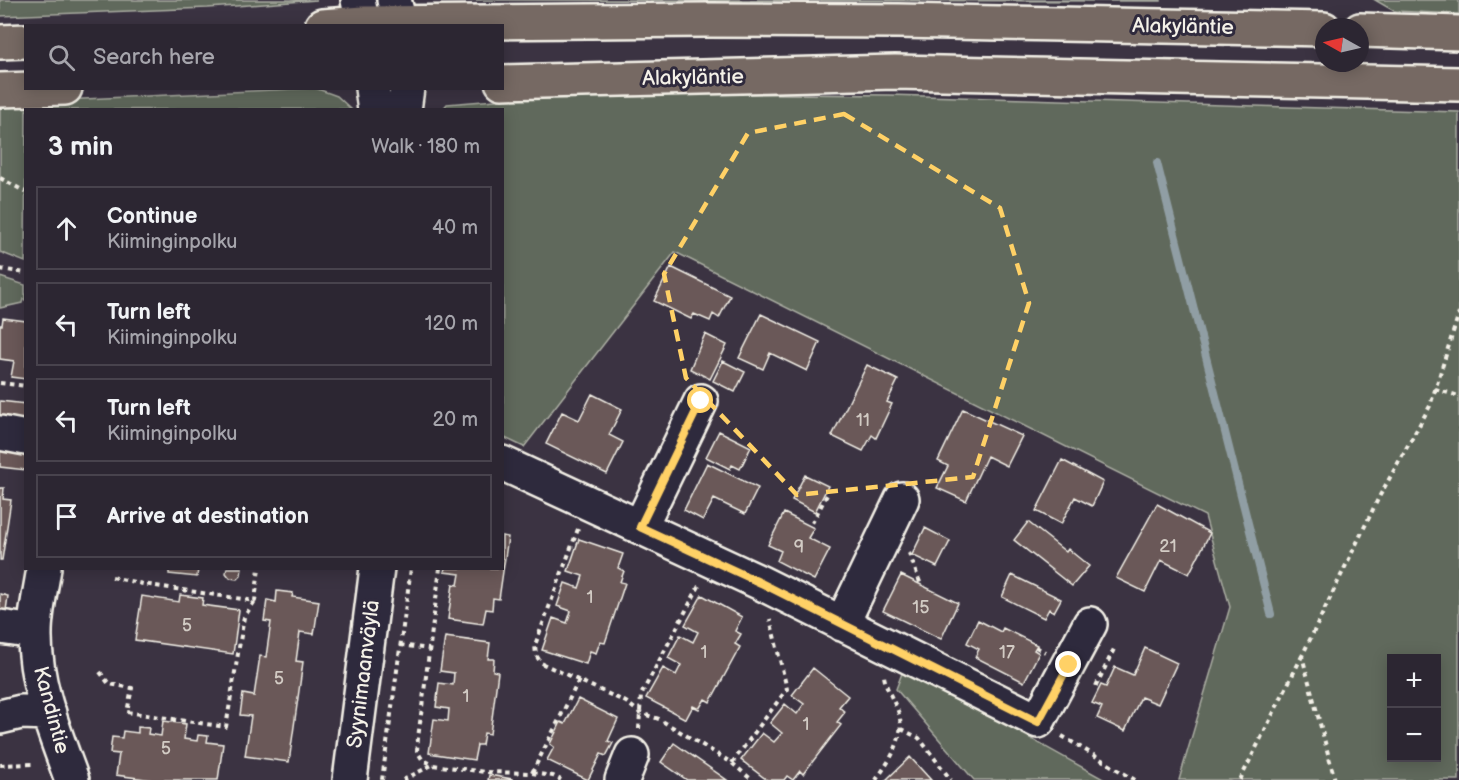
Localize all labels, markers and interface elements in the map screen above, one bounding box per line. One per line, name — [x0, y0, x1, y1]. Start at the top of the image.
street label: Alakyläntie — [1132, 13, 1234, 40]
north arrow — [1315, 18, 1369, 72]
search box — [24, 24, 504, 90]
icon: search — [45, 41, 78, 74]
text: Search here — [93, 44, 215, 71]
street label: Alakyläntie — [642, 64, 744, 91]
text: 3 min — [48, 132, 113, 163]
text: Walk · 180 m — [371, 135, 480, 159]
text: Continue — [107, 203, 197, 230]
icon: ahead — [50, 212, 83, 245]
text: 40 m — [432, 216, 478, 240]
text: Kiiminginpolku — [107, 230, 238, 254]
text: Turn left — [107, 299, 191, 326]
icon: left — [50, 308, 83, 341]
text: 120 m — [425, 312, 478, 336]
text: Kiiminginpolku — [107, 326, 238, 350]
route start — [687, 387, 713, 413]
text: Turn left — [107, 395, 191, 422]
icon: left — [50, 404, 83, 437]
text: 20 m — [433, 408, 478, 432]
house number: 11 — [856, 410, 870, 431]
text: Kiiminginpolku — [107, 422, 238, 446]
icon: arrive — [50, 500, 83, 533]
text: Arrive at destination — [107, 503, 309, 530]
house number: 21 — [1159, 536, 1177, 557]
house number: 9 — [794, 537, 804, 558]
house number: 1 — [587, 587, 593, 608]
house number: 15 — [912, 597, 930, 618]
street label: Syynimaanväylä — [342, 599, 385, 750]
house number: 5 — [182, 615, 192, 636]
house number: 1 — [701, 642, 707, 663]
house number: 17 — [999, 642, 1015, 663]
route end — [1055, 651, 1081, 677]
map controls — [1387, 654, 1441, 762]
button: + — [1387, 654, 1441, 708]
street label: Kandintie — [28, 664, 75, 757]
house number: 5 — [274, 668, 284, 689]
house number: 1 — [463, 686, 469, 707]
button: − — [1387, 708, 1441, 762]
house number: 1 — [803, 714, 809, 735]
house number: 5 — [161, 738, 171, 759]

